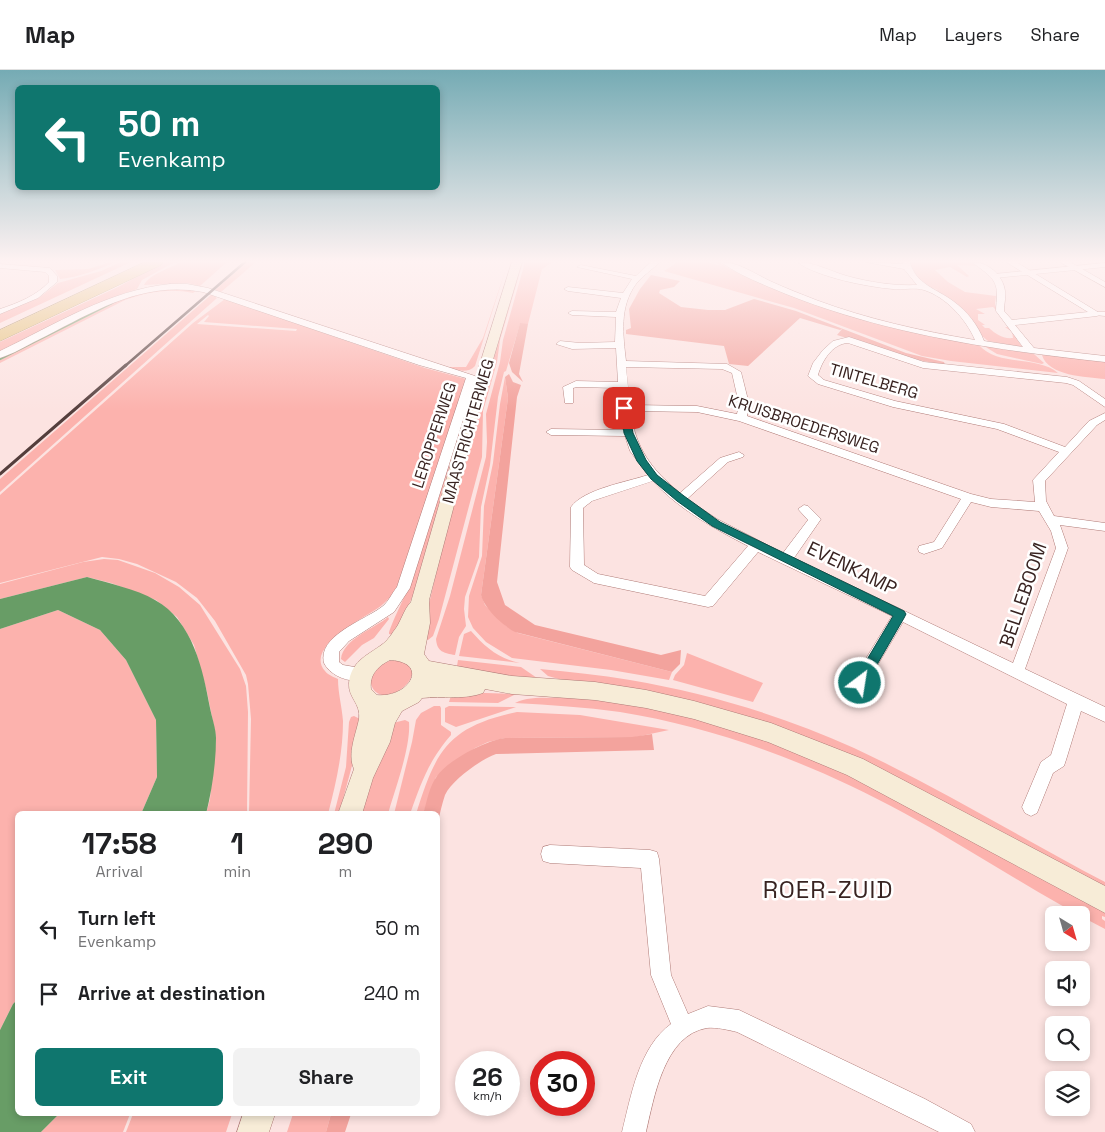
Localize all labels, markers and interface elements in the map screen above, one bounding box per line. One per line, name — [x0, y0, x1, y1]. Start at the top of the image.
text: Map — [25, 19, 75, 50]
text: Map — [879, 23, 917, 46]
text: Layers — [945, 23, 1002, 46]
text: Share — [1030, 23, 1080, 46]
text: 50 m — [118, 102, 200, 146]
icon: left — [35, 105, 100, 170]
text: Evenkamp — [118, 145, 226, 173]
street label: MAASTRICHTERWEG — [437, 356, 499, 506]
street label: TINTELBERG — [827, 358, 921, 404]
street label: LEROPPERWEG — [407, 379, 461, 491]
pin — [603, 387, 645, 429]
street label: KRUISBROEDERSWEG — [726, 390, 882, 458]
icon: arrive — [610, 394, 638, 422]
street label: EVENKAMP — [803, 535, 901, 601]
street label: BELLEBOOM — [993, 539, 1053, 651]
position arrow — [833, 656, 885, 708]
text: 17:58 — [82, 824, 157, 863]
text: 1 — [230, 824, 244, 863]
text: 290 — [318, 824, 373, 863]
text: Arrival — [95, 861, 143, 882]
text: min — [223, 861, 251, 882]
text: m — [339, 861, 352, 882]
district label: ROER-ZUID — [763, 874, 893, 905]
text: Turn left — [78, 906, 156, 931]
north arrow — [1045, 906, 1090, 951]
map controls — [1045, 906, 1090, 1116]
icon: left — [35, 915, 63, 943]
text: 50 m — [375, 916, 420, 941]
text: Evenkamp — [78, 931, 156, 952]
button: sound — [1045, 961, 1090, 1006]
icon: arrive — [35, 980, 63, 1008]
text: Arrive at destination — [78, 981, 266, 1006]
text: 240 m — [364, 981, 420, 1006]
button: search — [1045, 1016, 1090, 1061]
button: Exit — [35, 1048, 223, 1106]
button: Share — [233, 1048, 420, 1106]
speed limit sign: 30 — [530, 1051, 595, 1116]
text: 26 — [472, 1061, 503, 1093]
button: layers — [1045, 1071, 1090, 1116]
text: km/h — [473, 1088, 502, 1104]

